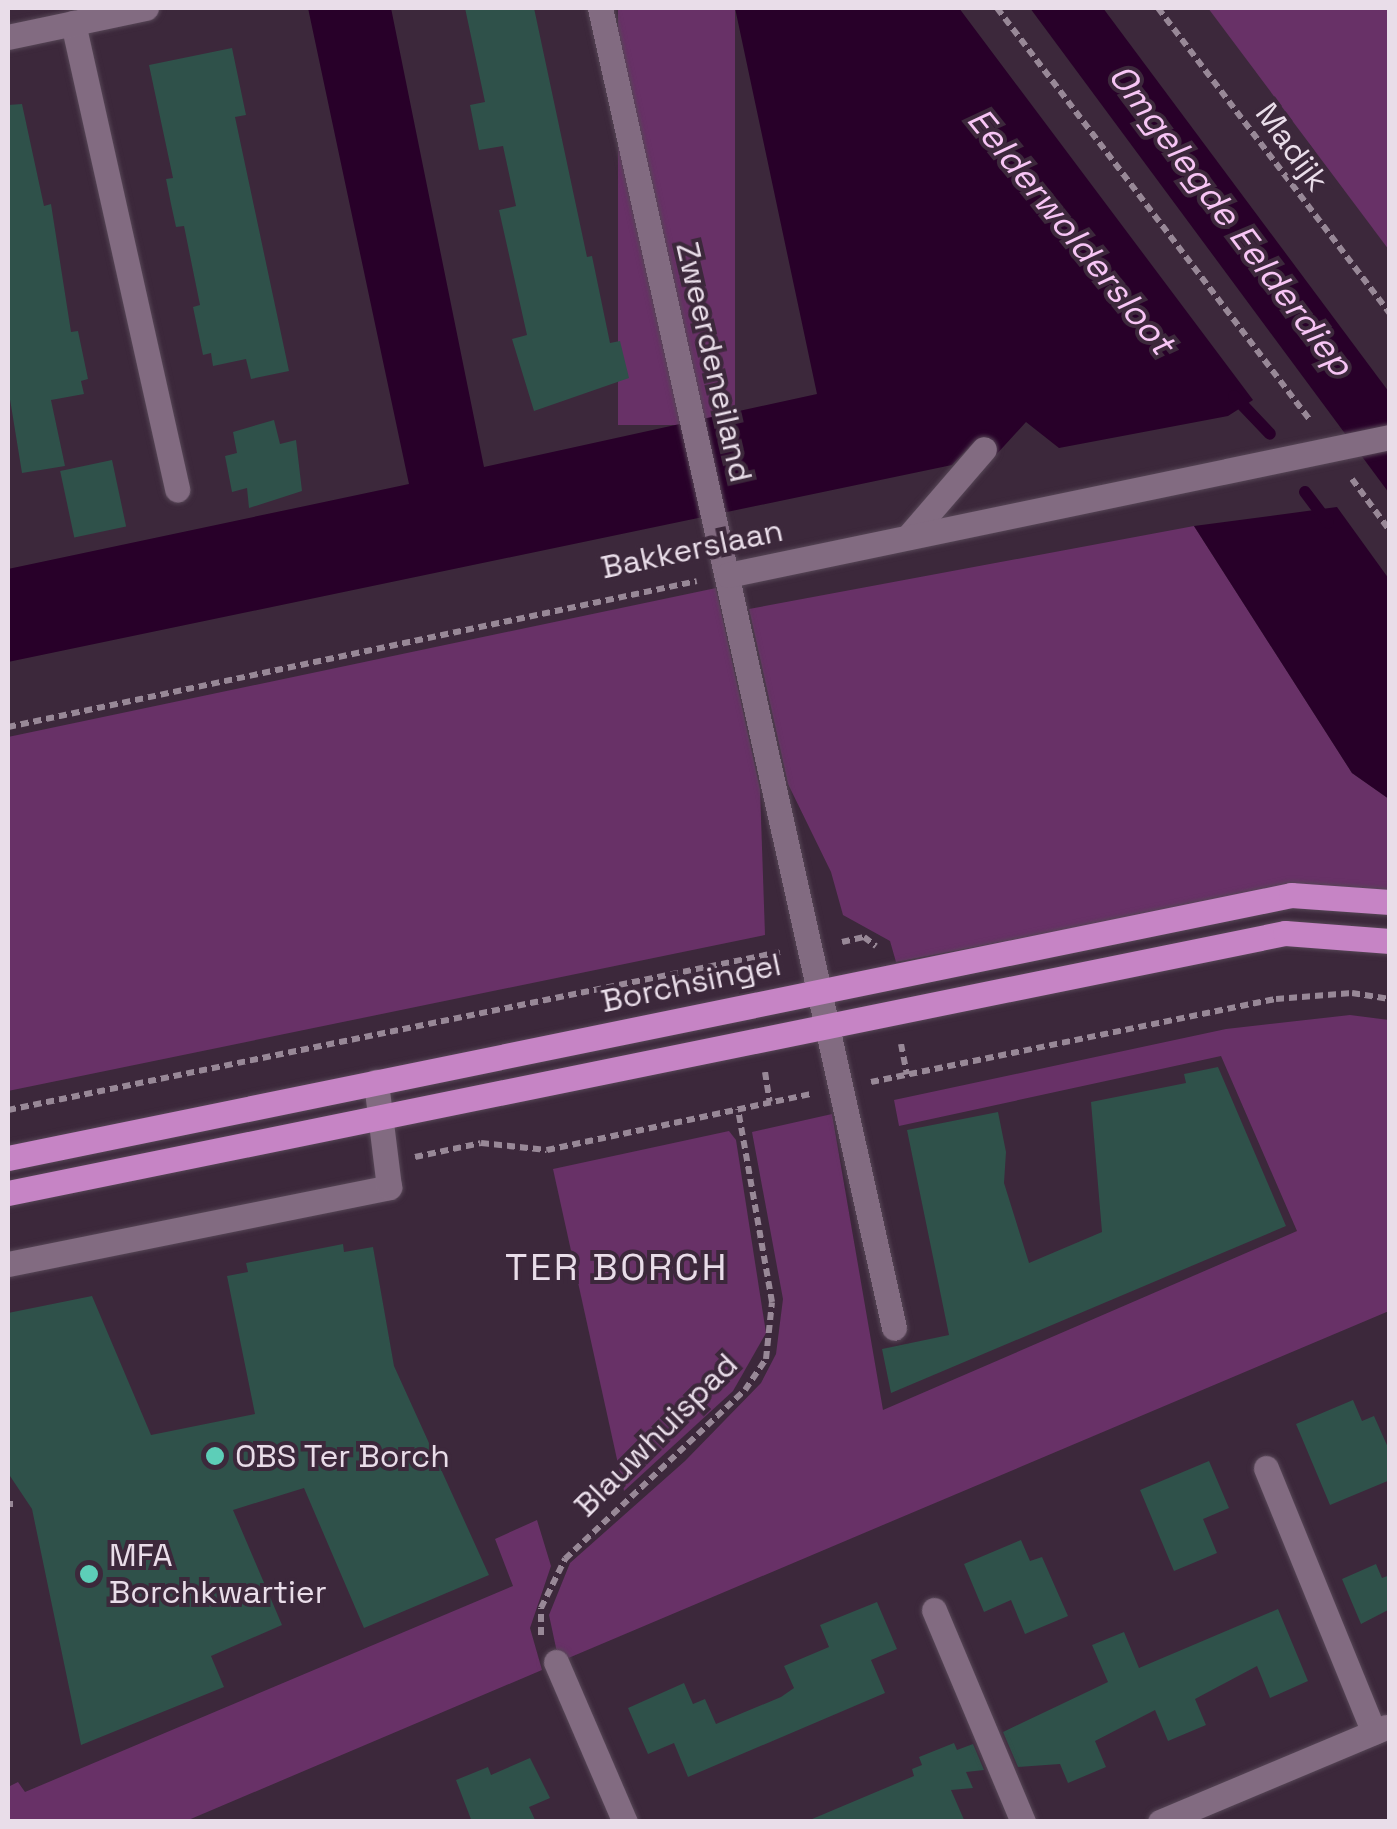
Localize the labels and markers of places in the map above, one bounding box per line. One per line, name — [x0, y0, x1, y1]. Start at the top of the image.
place label: OBS Ter Borch — [235, 1437, 451, 1475]
marker: OBS Ter Borch — [204, 1445, 226, 1467]
place label: MFA Borchkwartier — [109, 1537, 327, 1612]
marker: MFA Borchkwartier — [78, 1563, 100, 1585]

